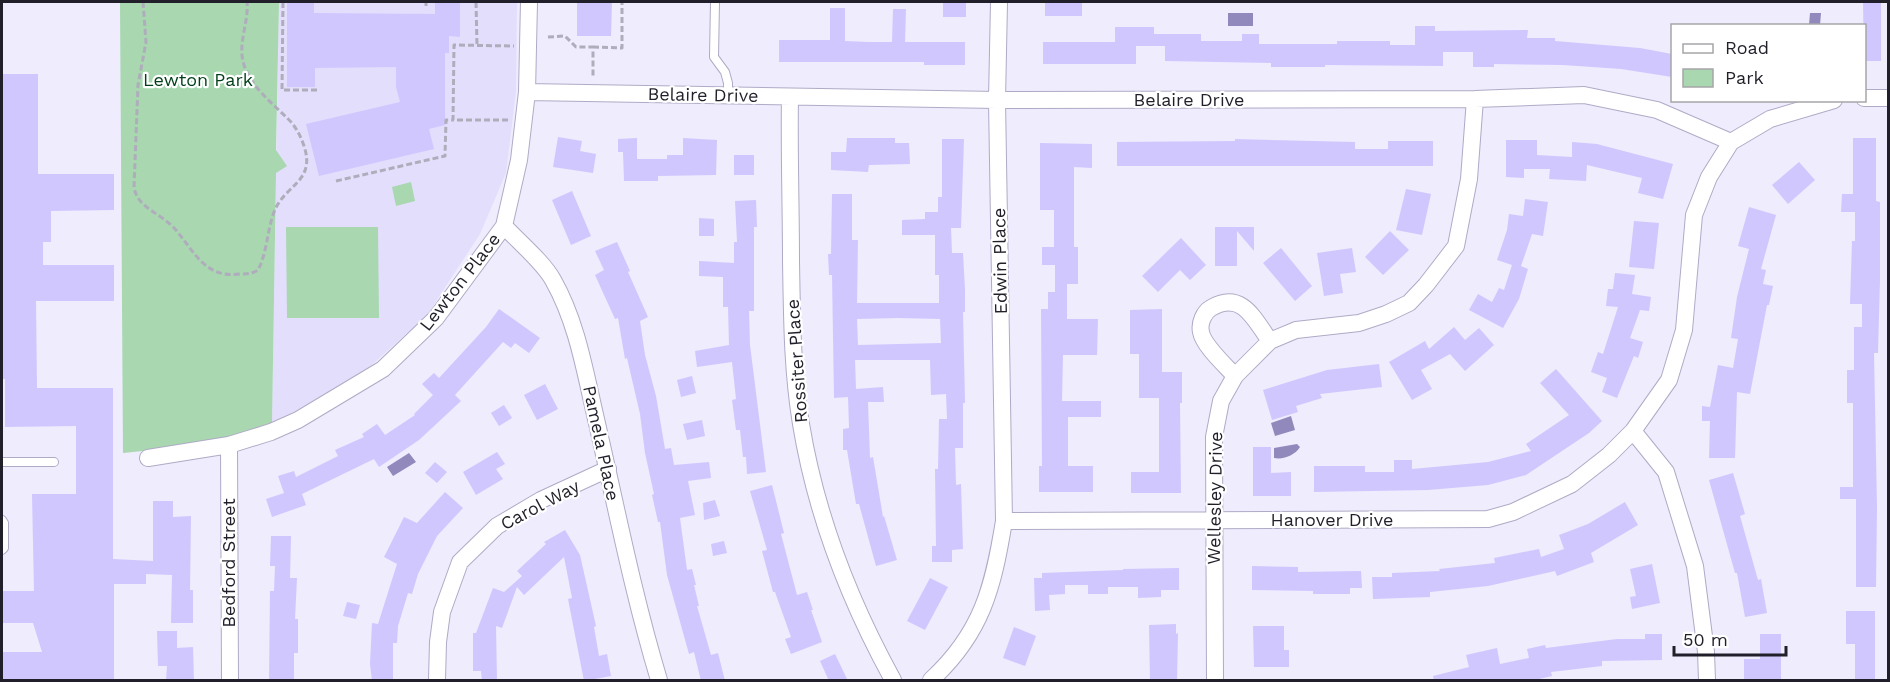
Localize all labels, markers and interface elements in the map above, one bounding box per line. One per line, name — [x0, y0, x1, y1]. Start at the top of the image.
legend — [1671, 24, 1866, 102]
text: Road — [1725, 37, 1769, 58]
text: Park — [1725, 67, 1764, 88]
park label: Lewton Park — [143, 69, 253, 90]
street label: Belaire Drive — [647, 83, 759, 106]
street label: Belaire Drive — [1134, 89, 1244, 110]
street label: Edwin Place — [988, 207, 1011, 315]
street label: Lewton Place — [415, 229, 504, 335]
street label: Rossiter Place — [782, 298, 811, 424]
street label: Pamela Place — [579, 383, 624, 502]
street label: Wellesley Drive — [1203, 431, 1226, 565]
street label: Carol Way — [497, 475, 584, 534]
street label: Bedford Street — [218, 498, 239, 628]
street label: Hanover Drive — [1271, 509, 1393, 530]
scale bar — [1674, 619, 1786, 657]
text: 50 m — [1683, 629, 1728, 650]

